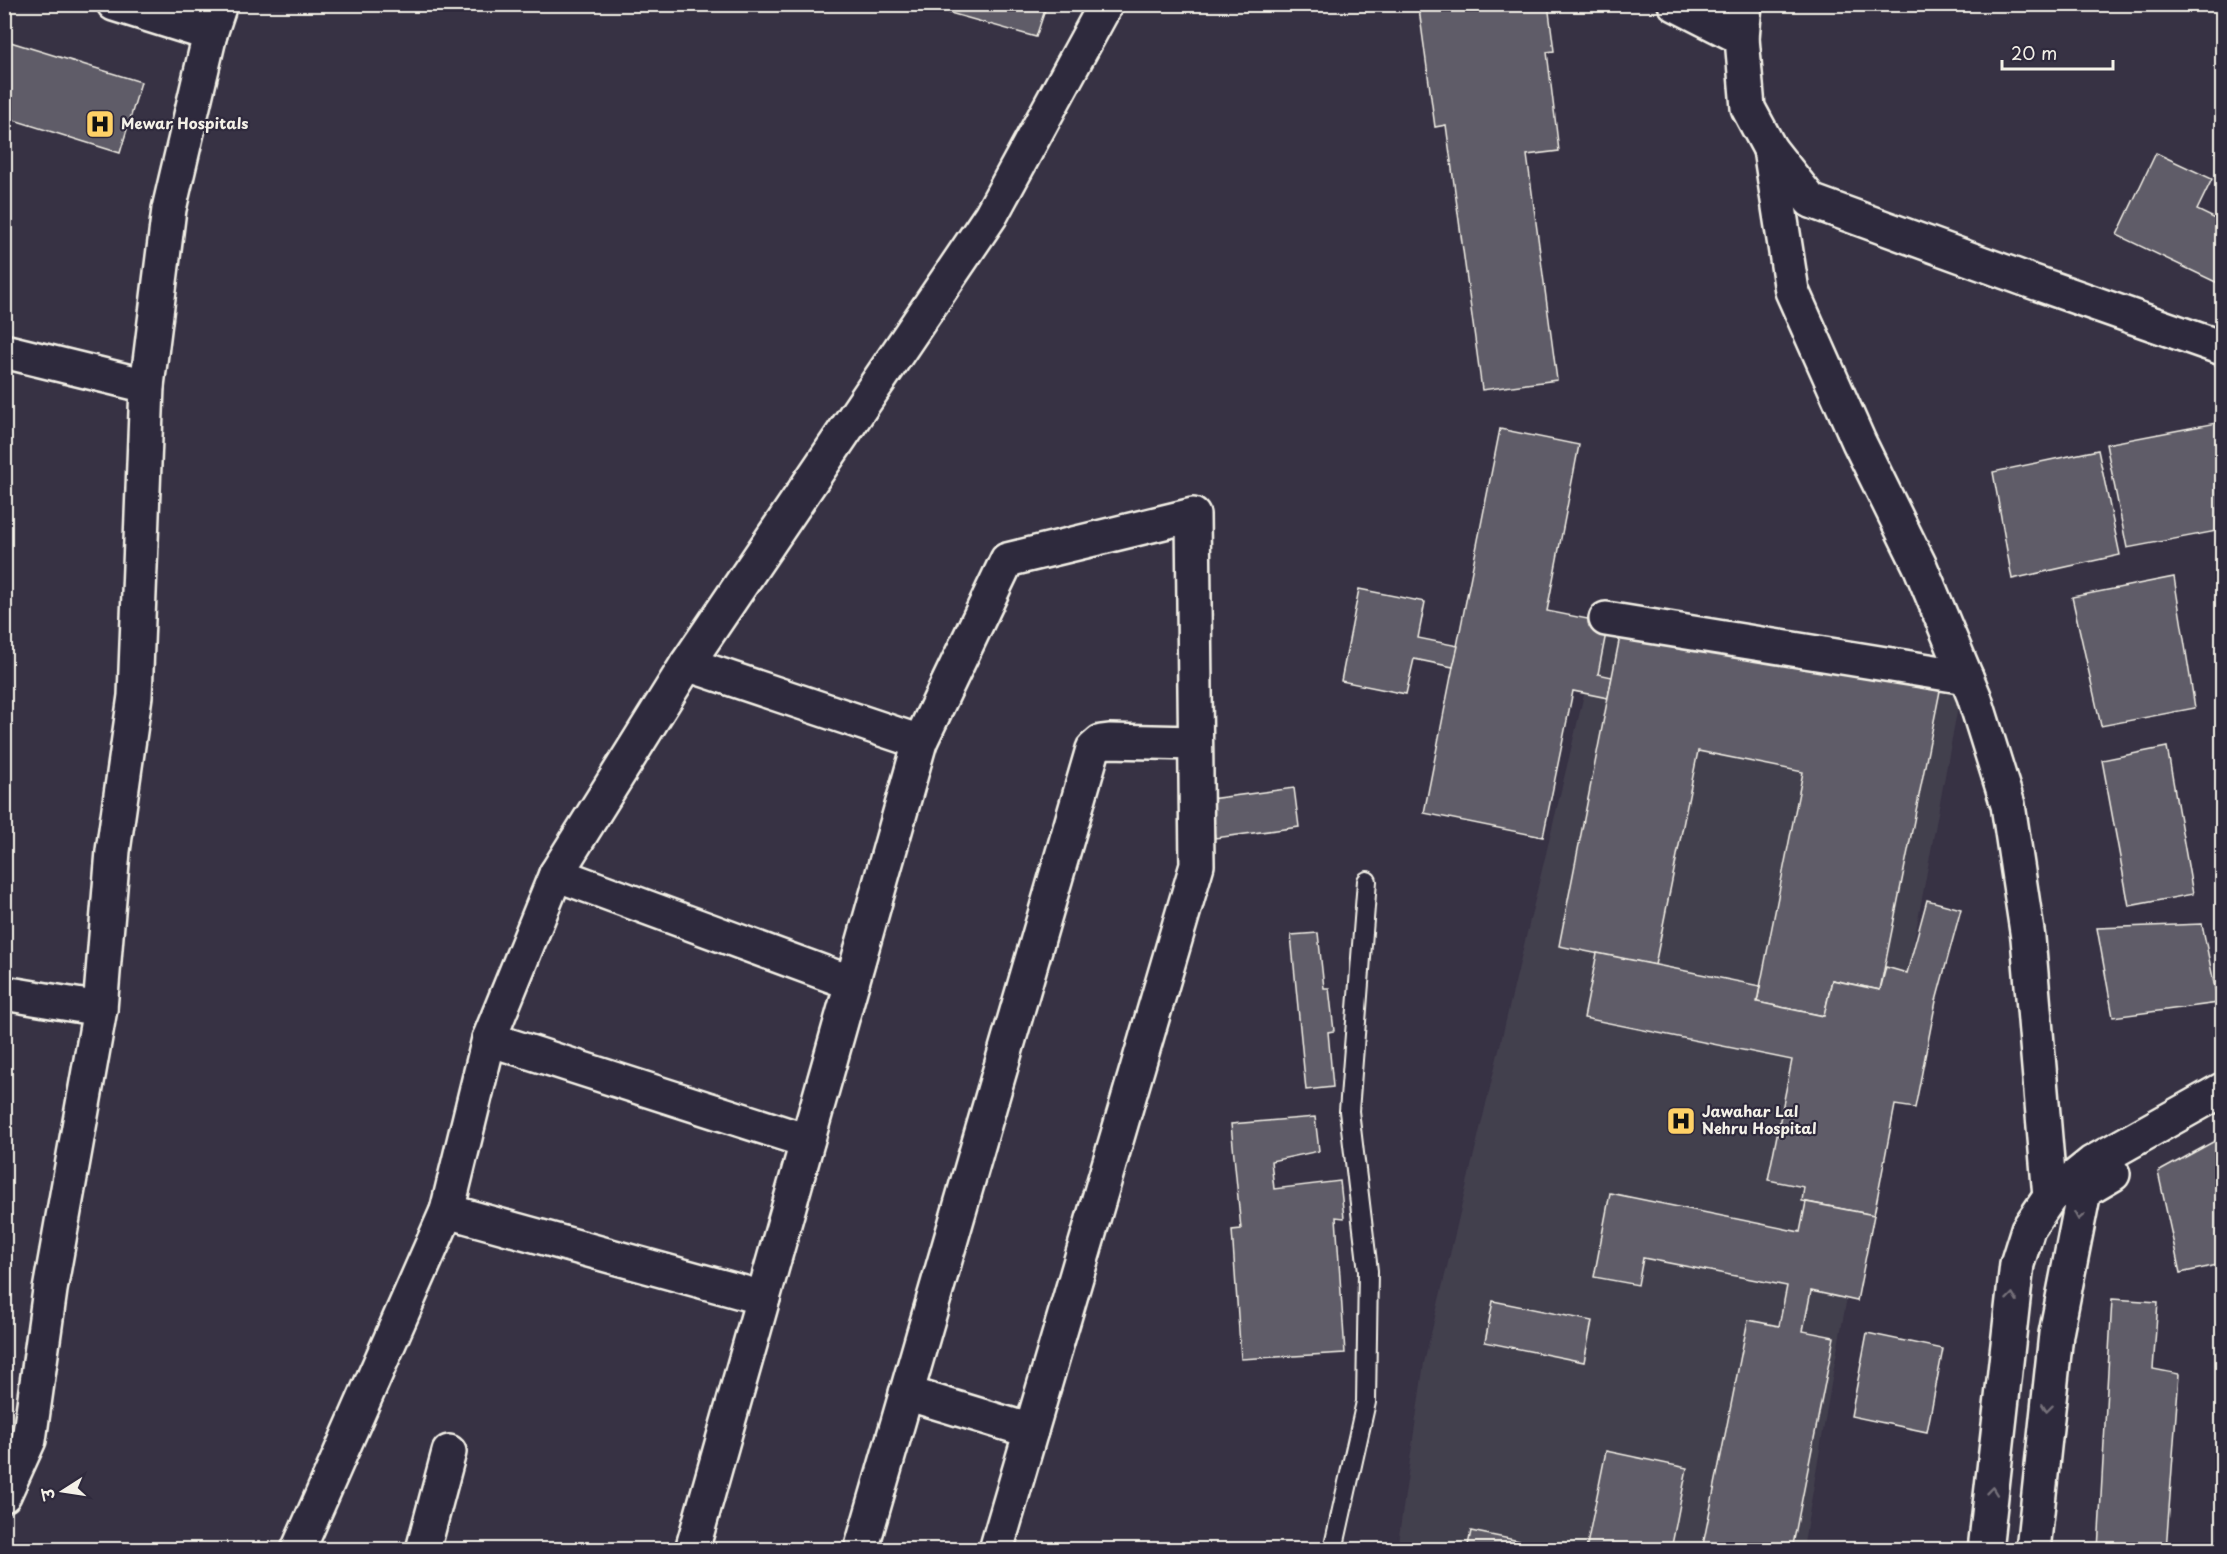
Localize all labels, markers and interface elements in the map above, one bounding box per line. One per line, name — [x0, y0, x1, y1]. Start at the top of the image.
scale bar — [2002, 33, 2113, 71]
text: 20 m — [2011, 39, 2057, 66]
hospital icon: Mewar Hospitals — [84, 108, 116, 140]
place label: Mewar Hospitals — [121, 111, 249, 134]
place label: Jawahar Lal Nehru Hospital — [1702, 1099, 1817, 1139]
hospital icon: Jawahar Lal Nehru Hospital — [1665, 1105, 1697, 1137]
one-way arrow — [2074, 1212, 2086, 1221]
one-way arrow — [2006, 1293, 2018, 1302]
one-way arrow — [2042, 1404, 2054, 1413]
north arrow — [33, 1461, 93, 1521]
text: उ — [34, 1485, 61, 1504]
one-way arrow — [1985, 1487, 1997, 1496]

